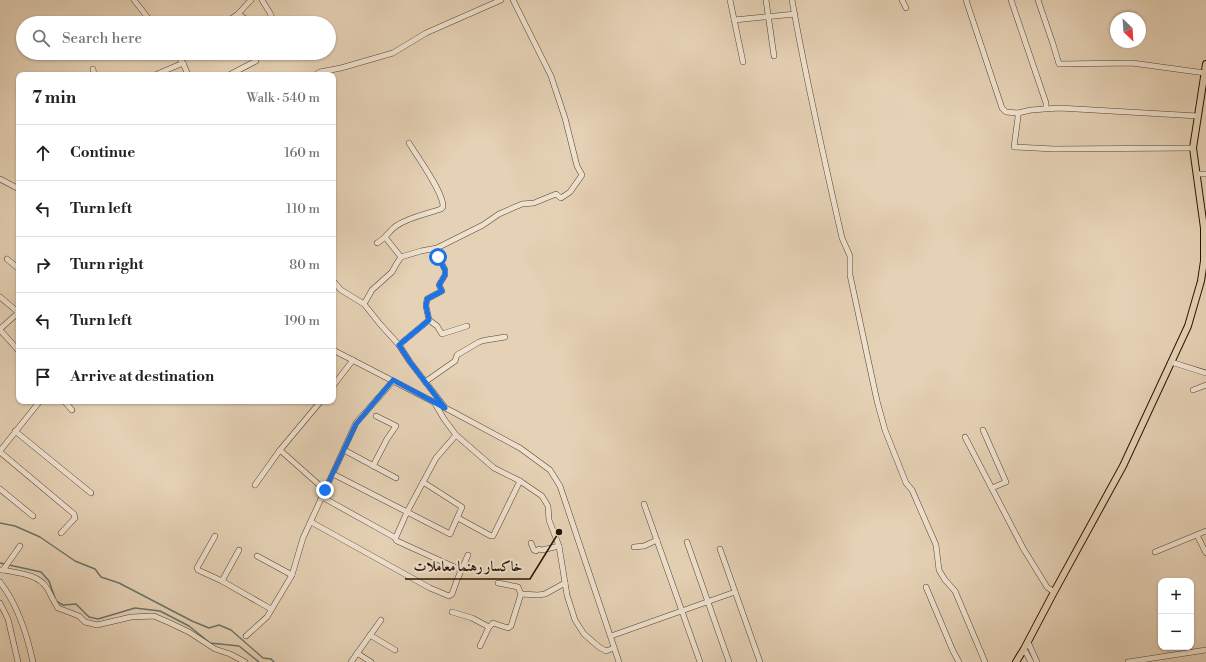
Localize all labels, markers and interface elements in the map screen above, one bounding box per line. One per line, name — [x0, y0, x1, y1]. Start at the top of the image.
north arrow — [1110, 12, 1146, 48]
search box — [16, 16, 336, 60]
icon: search — [30, 27, 52, 49]
text: Search here — [62, 29, 142, 48]
text: 7 min — [32, 87, 76, 109]
text: Walk · 540 m — [246, 90, 320, 106]
icon: ahead — [32, 142, 54, 164]
text: Continue — [70, 143, 135, 162]
text: 160 m — [284, 145, 320, 161]
icon: left — [32, 198, 54, 220]
text: Turn left — [70, 199, 132, 218]
text: 110 m — [286, 201, 320, 217]
route start — [429, 248, 447, 266]
icon: right — [32, 254, 54, 276]
text: Turn right — [70, 255, 144, 274]
text: 80 m — [289, 257, 320, 273]
icon: left — [32, 310, 54, 332]
text: Turn left — [70, 311, 132, 330]
text: 190 m — [284, 313, 320, 329]
icon: arrive — [32, 366, 54, 388]
text: Arrive at destination — [70, 367, 214, 386]
route end — [316, 481, 334, 499]
callout: خاکسار رهنما معاملات — [405, 553, 530, 579]
text: خاکسار رهنما معاملات — [413, 558, 523, 576]
map controls — [1158, 578, 1194, 650]
button: + — [1158, 578, 1194, 614]
button: − — [1158, 614, 1194, 650]

